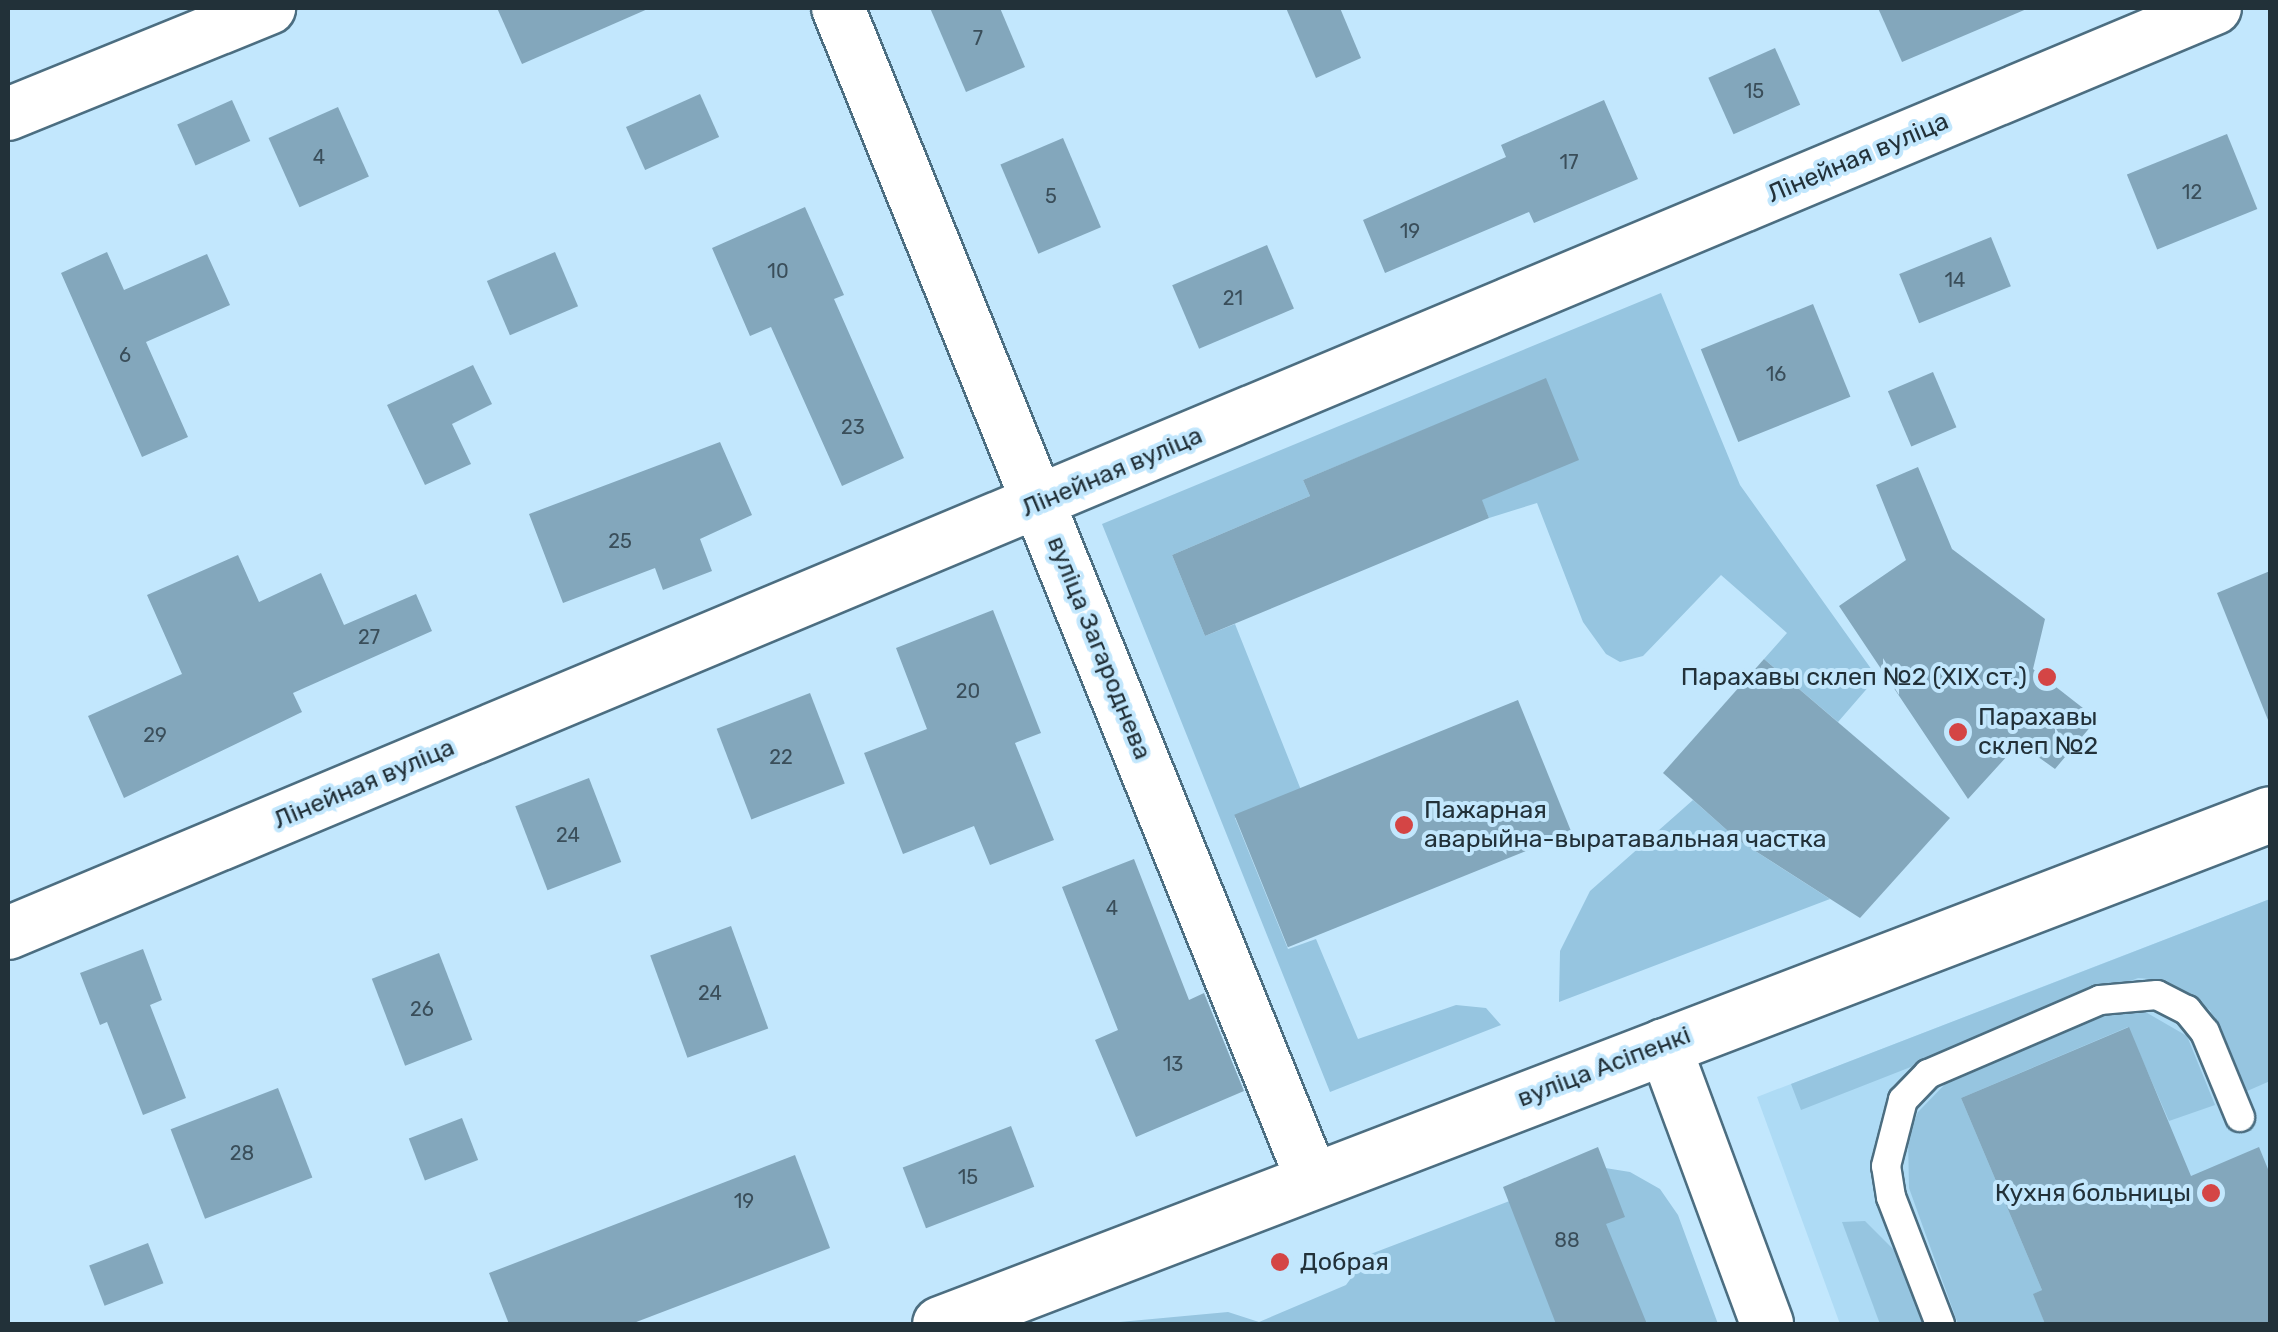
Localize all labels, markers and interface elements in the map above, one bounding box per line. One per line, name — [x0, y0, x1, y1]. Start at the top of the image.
house number: 7 — [973, 26, 983, 50]
house number: 15 — [1744, 79, 1764, 103]
street label: Лінейная вуліца — [1763, 106, 1953, 210]
house number: 4 — [313, 145, 325, 169]
house number: 17 — [1560, 150, 1578, 174]
house number: 12 — [2182, 180, 2202, 204]
house number: 5 — [1045, 184, 1057, 208]
house number: 19 — [1400, 219, 1420, 243]
house number: 10 — [767, 259, 789, 283]
house number: 14 — [1945, 268, 1965, 292]
house number: 21 — [1223, 286, 1243, 310]
house number: 6 — [119, 343, 131, 367]
house number: 16 — [1766, 362, 1786, 386]
house number: 23 — [841, 415, 865, 439]
street label: Лінейная вуліца — [1017, 420, 1207, 524]
house number: 25 — [608, 529, 632, 553]
street label: вуліца Загароднева — [1041, 532, 1157, 764]
house number: 27 — [358, 625, 380, 649]
place label: Парахавы склеп №2 (XIX ст.) — [1681, 662, 2027, 692]
marker: Парахавы склеп №2 (XIX ст.) — [2036, 666, 2058, 688]
house number: 20 — [956, 679, 980, 703]
place label: Парахавы склеп №2 — [1978, 703, 2098, 762]
marker: Парахавы склеп №2 — [1947, 721, 1969, 743]
house number: 29 — [143, 723, 167, 747]
street label: Лінейная вуліца — [269, 732, 459, 836]
house number: 22 — [769, 745, 793, 769]
place label: Пажарная аварыйна-выратавальная частка — [1424, 796, 1827, 855]
marker: Пажарная аварыйна-выратавальная частка — [1393, 814, 1415, 836]
house number: 24 — [556, 823, 580, 847]
house number: 4 — [1106, 896, 1118, 920]
house number: 24 — [698, 981, 722, 1005]
house number: 26 — [410, 997, 434, 1021]
street label: вуліца Асіпенкі — [1513, 1020, 1695, 1114]
house number: 13 — [1163, 1052, 1183, 1076]
house number: 28 — [230, 1141, 254, 1165]
house number: 15 — [958, 1165, 978, 1189]
place label: Кухня больницы — [1995, 1178, 2191, 1208]
marker: Кухня больницы — [2200, 1182, 2222, 1204]
house number: 19 — [734, 1189, 754, 1213]
house number: 88 — [1554, 1228, 1580, 1252]
place label: Добрая — [1300, 1247, 1389, 1277]
marker: Добрая — [1269, 1251, 1291, 1273]

